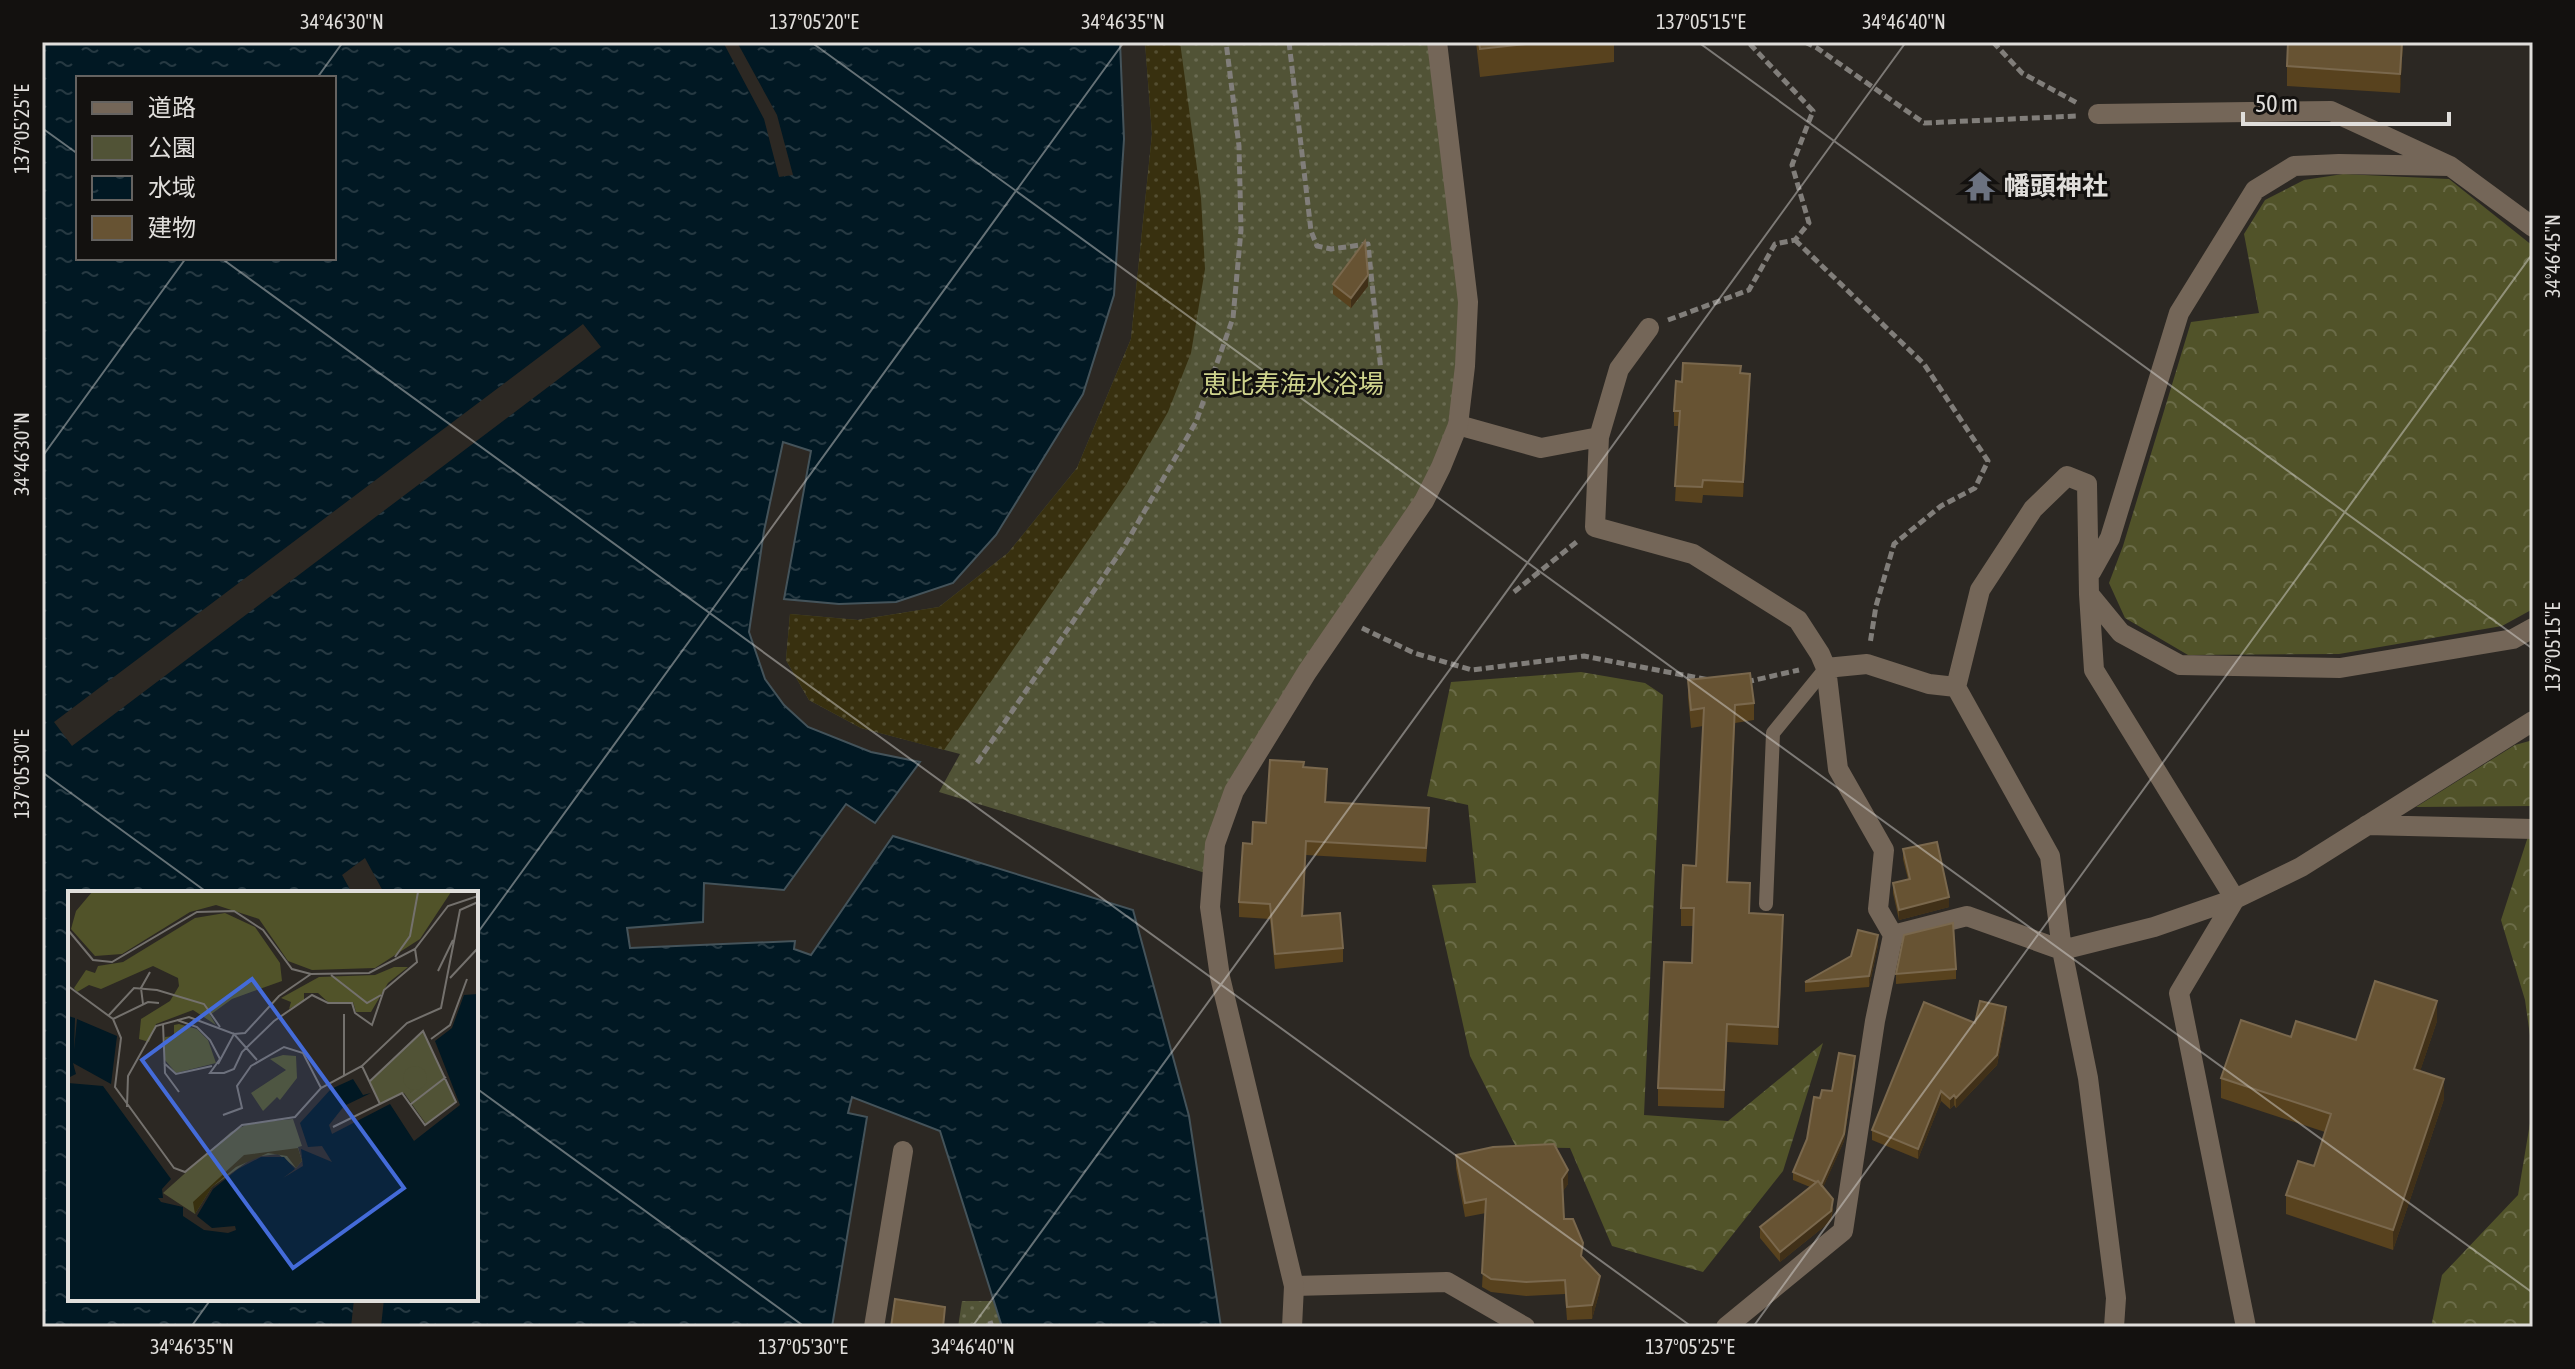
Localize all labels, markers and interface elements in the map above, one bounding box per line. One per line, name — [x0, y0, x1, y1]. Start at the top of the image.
text: 34°46'30"N — [300, 10, 384, 33]
text: 137°05'20"E — [769, 10, 859, 33]
text: 34°46'35"N — [1081, 10, 1165, 33]
text: 137°05'15"E — [1656, 10, 1746, 33]
text: 34°46'40"N — [1862, 10, 1946, 33]
legend — [76, 76, 336, 260]
scale bar — [2243, 76, 2449, 126]
text: 137°05'25"E — [10, 84, 33, 174]
text: 50 m — [2255, 90, 2298, 117]
text: 道路 — [148, 94, 196, 121]
text: 公園 — [148, 134, 196, 161]
temple icon: 幡頭神社 — [1963, 169, 1997, 203]
place label: 幡頭神社 — [2004, 171, 2108, 201]
text: 水域 — [148, 174, 196, 201]
text: 建物 — [148, 214, 196, 241]
text: 34°46'45"N — [2541, 214, 2564, 298]
park label: 恵比寿海水浴場 — [1202, 369, 1384, 399]
text: 34°46'30"N — [10, 412, 33, 496]
text: 137°05'15"E — [2541, 602, 2564, 692]
text: 137°05'30"E — [10, 729, 33, 819]
inset map — [68, 891, 478, 1301]
text: 34°46'35"N — [150, 1335, 234, 1358]
text: 137°05'30"E — [758, 1335, 848, 1358]
text: 34°46'40"N — [931, 1335, 1015, 1358]
text: 137°05'25"E — [1645, 1335, 1735, 1358]

